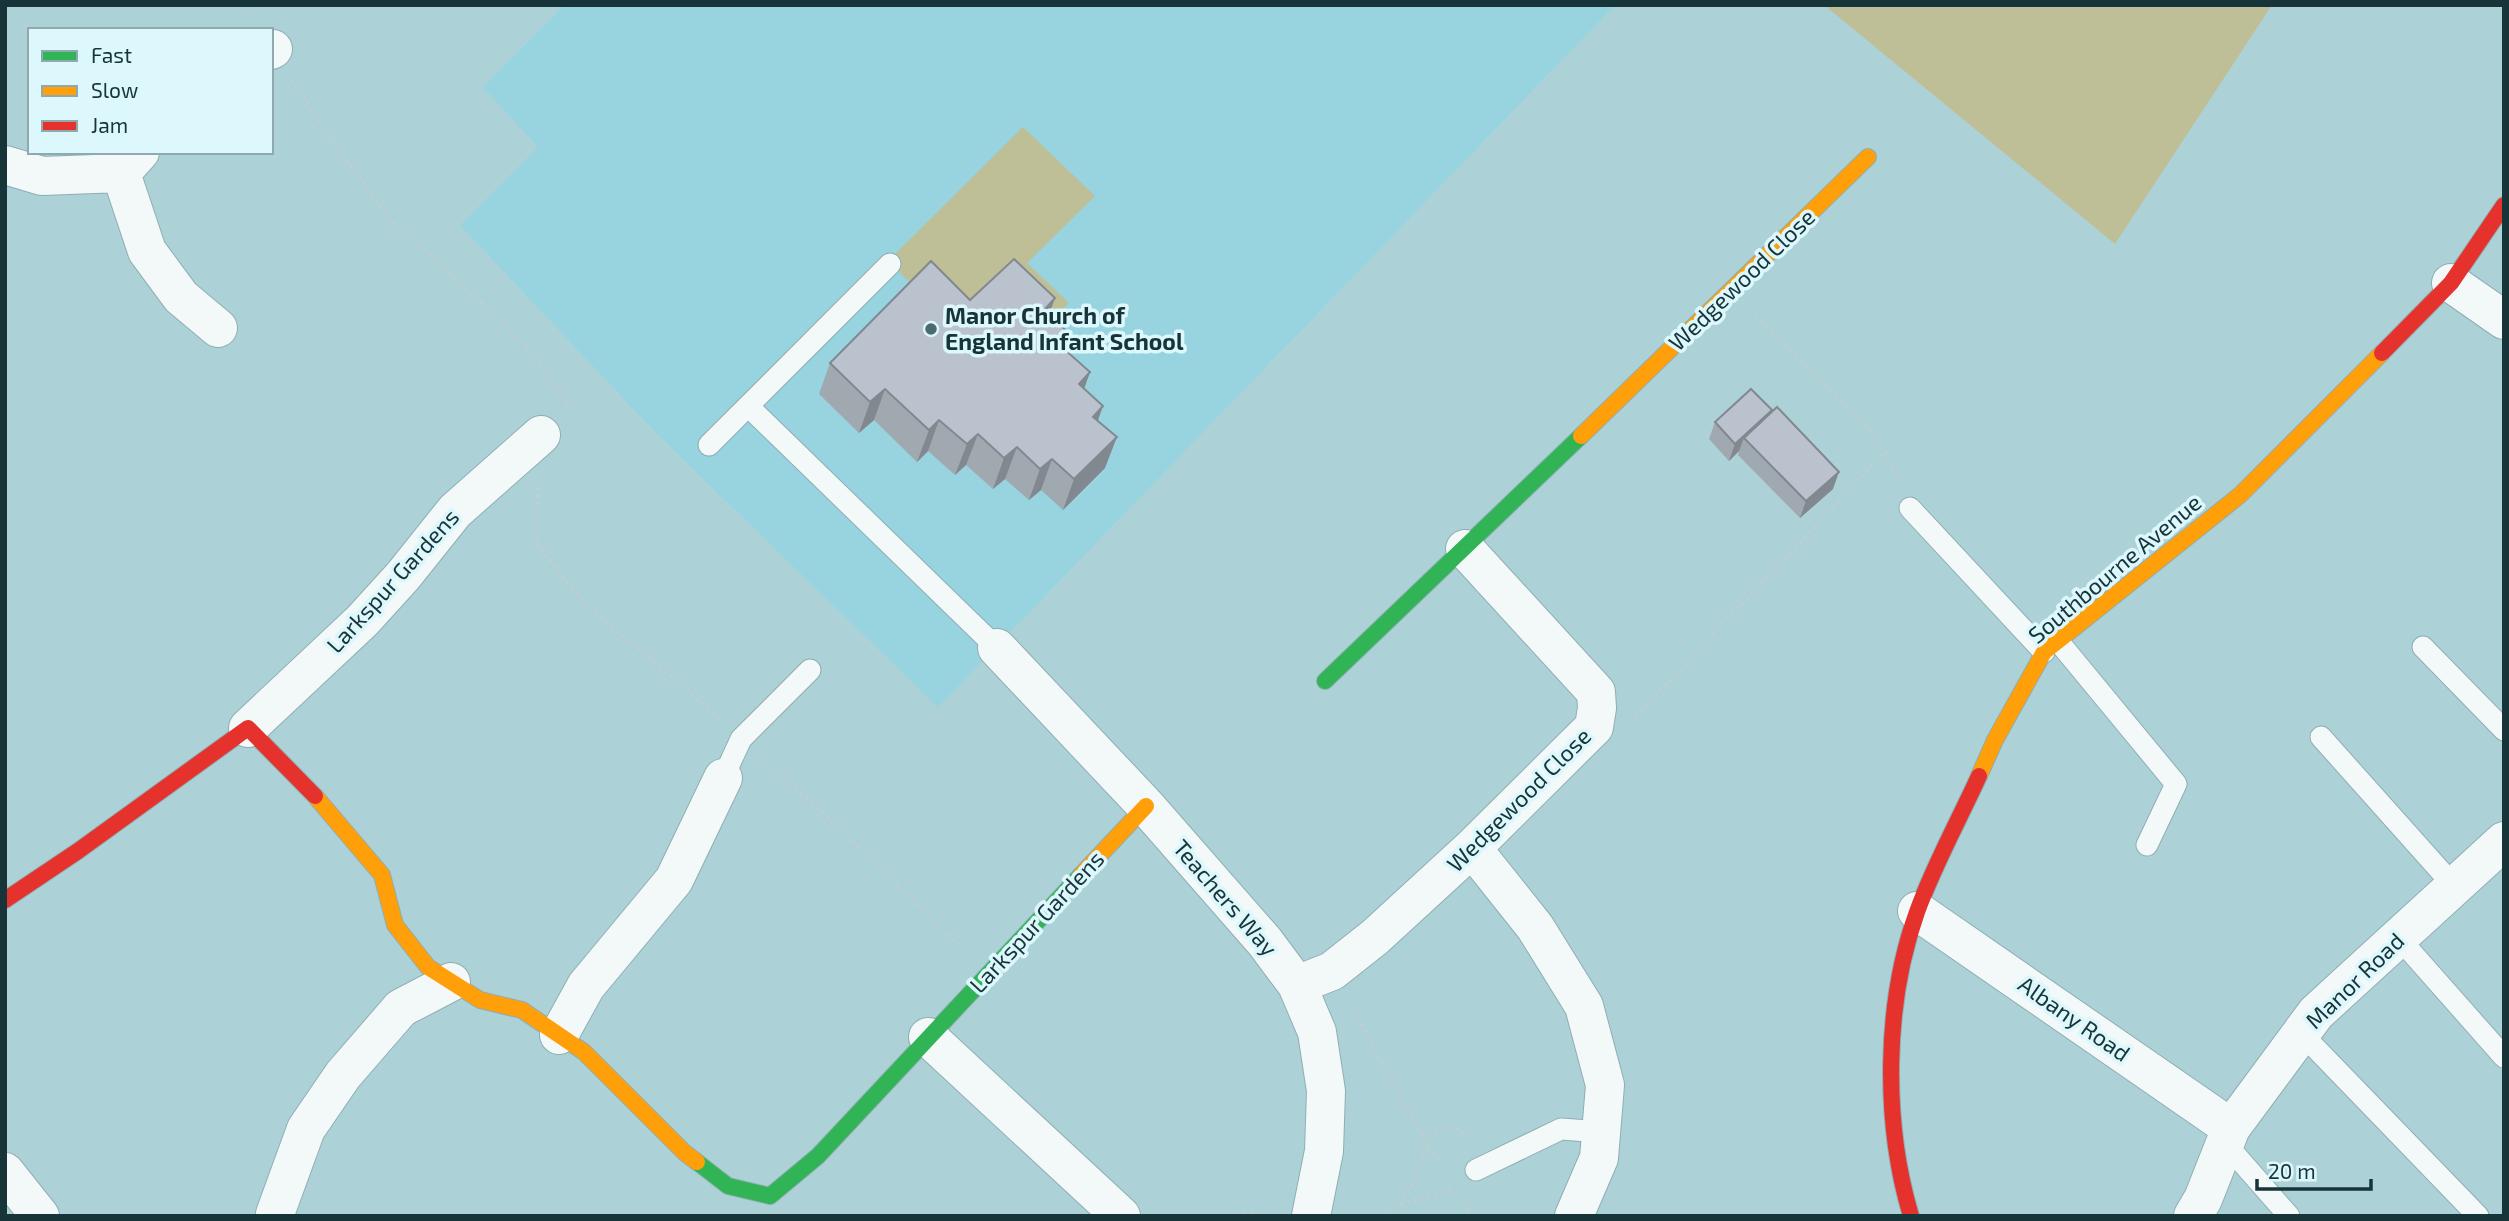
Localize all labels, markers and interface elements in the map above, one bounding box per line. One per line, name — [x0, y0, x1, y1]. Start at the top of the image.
legend — [28, 28, 273, 154]
text: Fast — [91, 42, 132, 67]
text: Slow — [91, 77, 138, 102]
text: Jam — [91, 112, 128, 137]
street label: Wedgewood Close — [1662, 202, 1820, 356]
place label: Manor Church of England Infant School — [945, 301, 1184, 355]
marker: Manor Church of England Infant School — [923, 321, 939, 337]
street label: Southbourne Avenue — [2022, 488, 2207, 649]
street label: Larkspur Gardens — [320, 503, 464, 658]
street label: Wedgewood Close — [1440, 721, 1596, 877]
street label: Teachers Way — [1168, 834, 1284, 961]
street label: Larkspur Gardens — [963, 844, 1109, 998]
street label: Manor Road — [2299, 926, 2409, 1034]
street label: Albany Road — [2013, 969, 2136, 1067]
scale bar — [2257, 1148, 2371, 1192]
text: 20 m — [2268, 1158, 2316, 1183]

